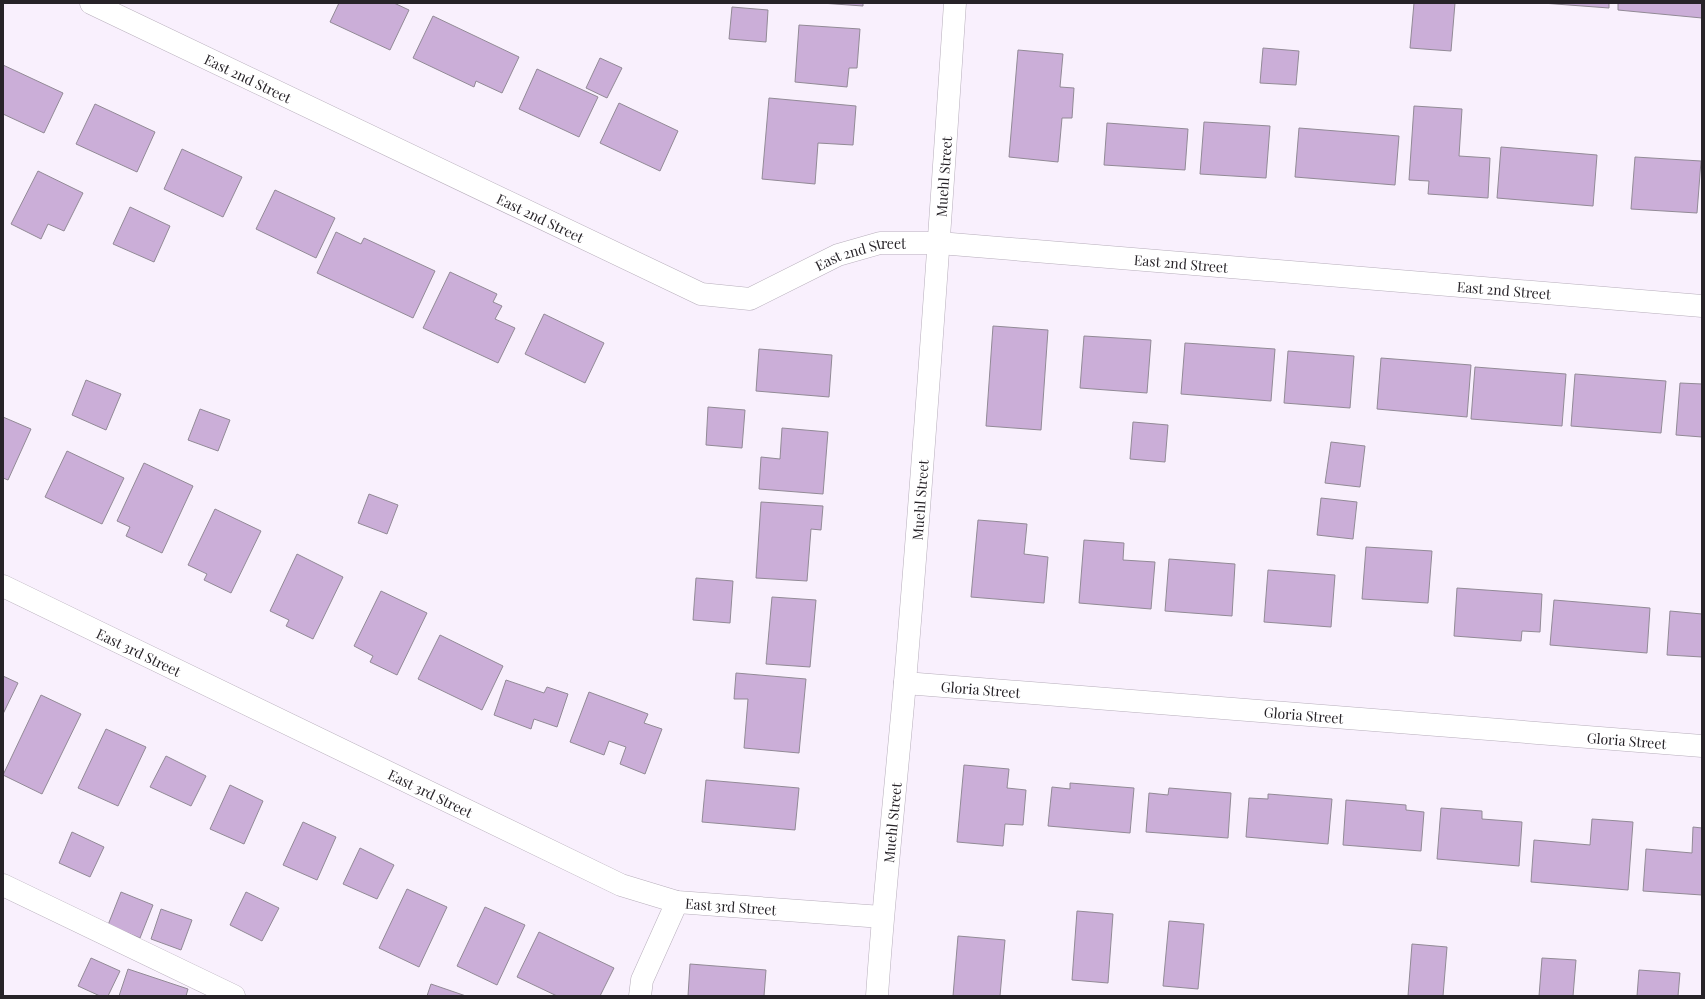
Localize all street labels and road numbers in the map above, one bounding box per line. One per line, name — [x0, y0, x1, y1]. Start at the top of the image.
street label: East 2nd Street — [201, 49, 296, 107]
street label: Muehl Street — [931, 135, 956, 218]
street label: East 2nd Street — [494, 189, 588, 247]
street label: East 2nd Street — [812, 233, 907, 275]
street label: East 2nd Street — [1133, 250, 1230, 276]
street label: East 2nd Street — [1456, 276, 1553, 303]
street label: Muehl Street — [907, 458, 932, 541]
street label: East 3rd Street — [94, 623, 185, 681]
street label: Gloria Street — [940, 676, 1022, 702]
street label: Gloria Street — [1263, 702, 1345, 727]
street label: Gloria Street — [1586, 727, 1668, 753]
street label: East 3rd Street — [385, 764, 477, 822]
street label: Muehl Street — [879, 781, 905, 864]
street label: East 3rd Street — [684, 893, 778, 919]

